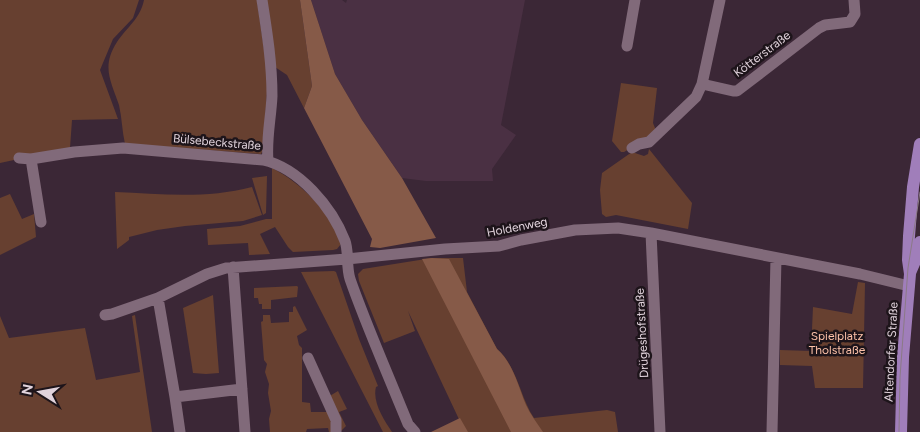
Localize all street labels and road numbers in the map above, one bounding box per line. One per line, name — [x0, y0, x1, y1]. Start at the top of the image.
street label: Kötterstraße — [731, 28, 794, 80]
street label: Bülsebeckstraße — [172, 131, 262, 153]
street label: Holdenweg — [485, 214, 549, 240]
street label: Drügeshofstraße — [633, 287, 651, 378]
street label: Altendorfer Straße — [881, 301, 901, 402]

